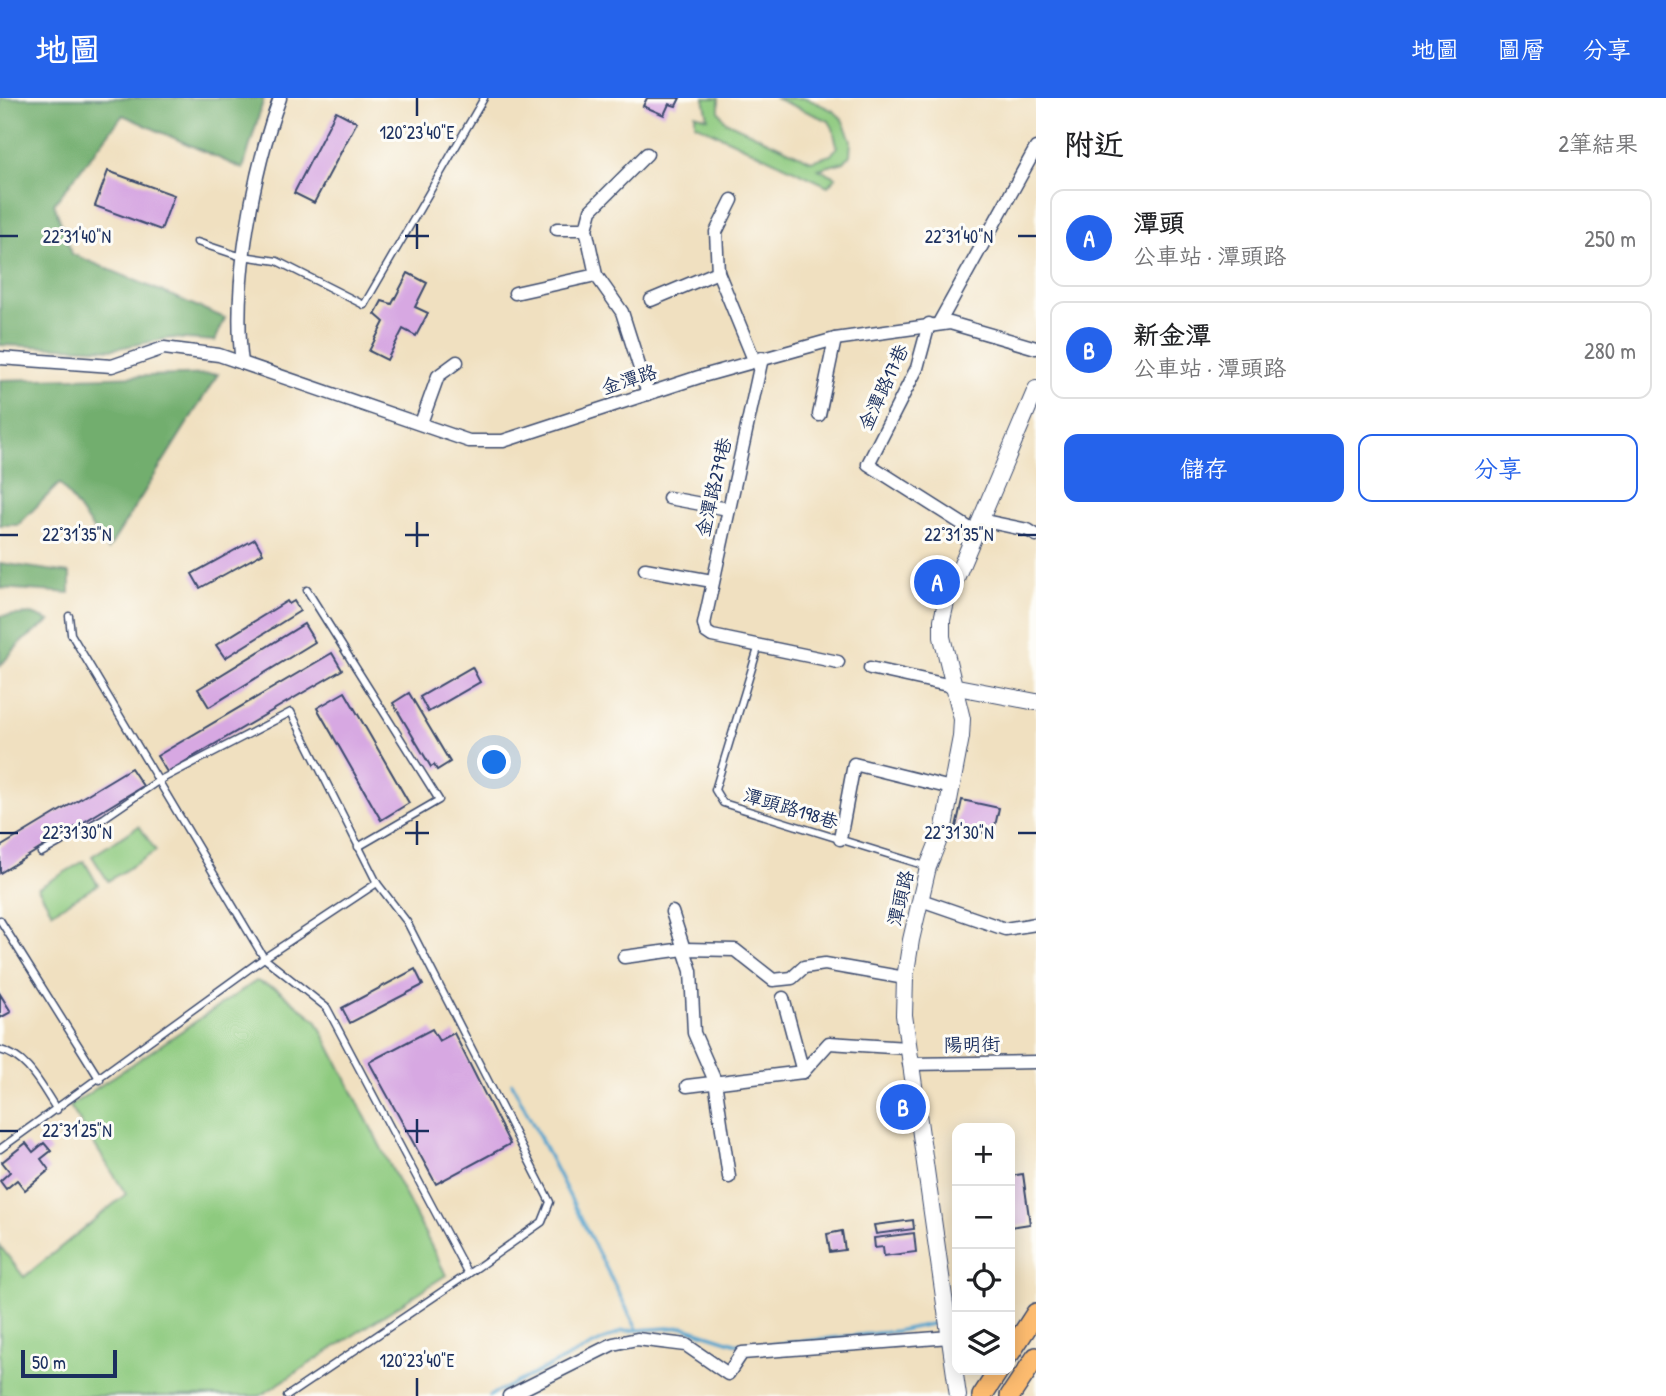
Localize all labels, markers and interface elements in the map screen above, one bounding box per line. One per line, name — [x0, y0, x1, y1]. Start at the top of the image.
text: 地圖 — [35, 27, 101, 71]
text: 地圖 — [1411, 33, 1459, 65]
text: 圖層 — [1497, 33, 1545, 65]
text: 分享 — [1583, 33, 1631, 65]
text: 120°23'40"E — [380, 120, 454, 145]
text: 附近 — [1064, 124, 1124, 164]
text: 2筆結果 — [1558, 128, 1638, 159]
text: 潭頭 — [1133, 205, 1185, 240]
text: A — [1083, 223, 1095, 254]
text: 250 m — [1584, 223, 1636, 254]
text: 22°31'40"N — [43, 224, 111, 249]
text: 22°31'40"N — [925, 224, 993, 249]
text: 公車站 · 潭頭路 — [1133, 240, 1286, 271]
text: 新金潭 — [1133, 317, 1211, 352]
text: B — [1083, 335, 1095, 366]
text: 280 m — [1584, 335, 1636, 366]
street label: 金潭路17巷 — [852, 340, 914, 434]
text: 公車站 · 潭頭路 — [1133, 352, 1286, 383]
street label: 金潭路 — [598, 358, 660, 400]
button: 儲存 — [1064, 434, 1344, 502]
button: 分享 — [1358, 434, 1638, 502]
street label: 金潭路279巷 — [689, 435, 737, 539]
text: 22°31'35"N — [42, 522, 112, 547]
text: 22°31'35"N — [924, 522, 994, 547]
pin: A — [914, 556, 960, 608]
your location — [477, 745, 511, 779]
street label: 潭頭路198巷 — [740, 781, 842, 835]
text: 22°31'30"N — [42, 820, 112, 845]
text: 22°31'30"N — [924, 820, 994, 845]
street label: 潭頭路 — [880, 867, 920, 929]
street label: 陽明街 — [943, 1031, 1001, 1057]
pin: B — [880, 1081, 926, 1133]
text: 22°31'25"N — [42, 1118, 112, 1143]
map controls — [952, 1123, 1015, 1375]
button: + — [952, 1123, 1015, 1186]
button: − — [952, 1186, 1015, 1249]
button: locate — [952, 1249, 1015, 1312]
button: layers — [952, 1312, 1015, 1375]
scale bar — [21, 1347, 117, 1379]
text: 120°23'40"E — [380, 1348, 454, 1373]
text: 50 m — [32, 1349, 66, 1375]

